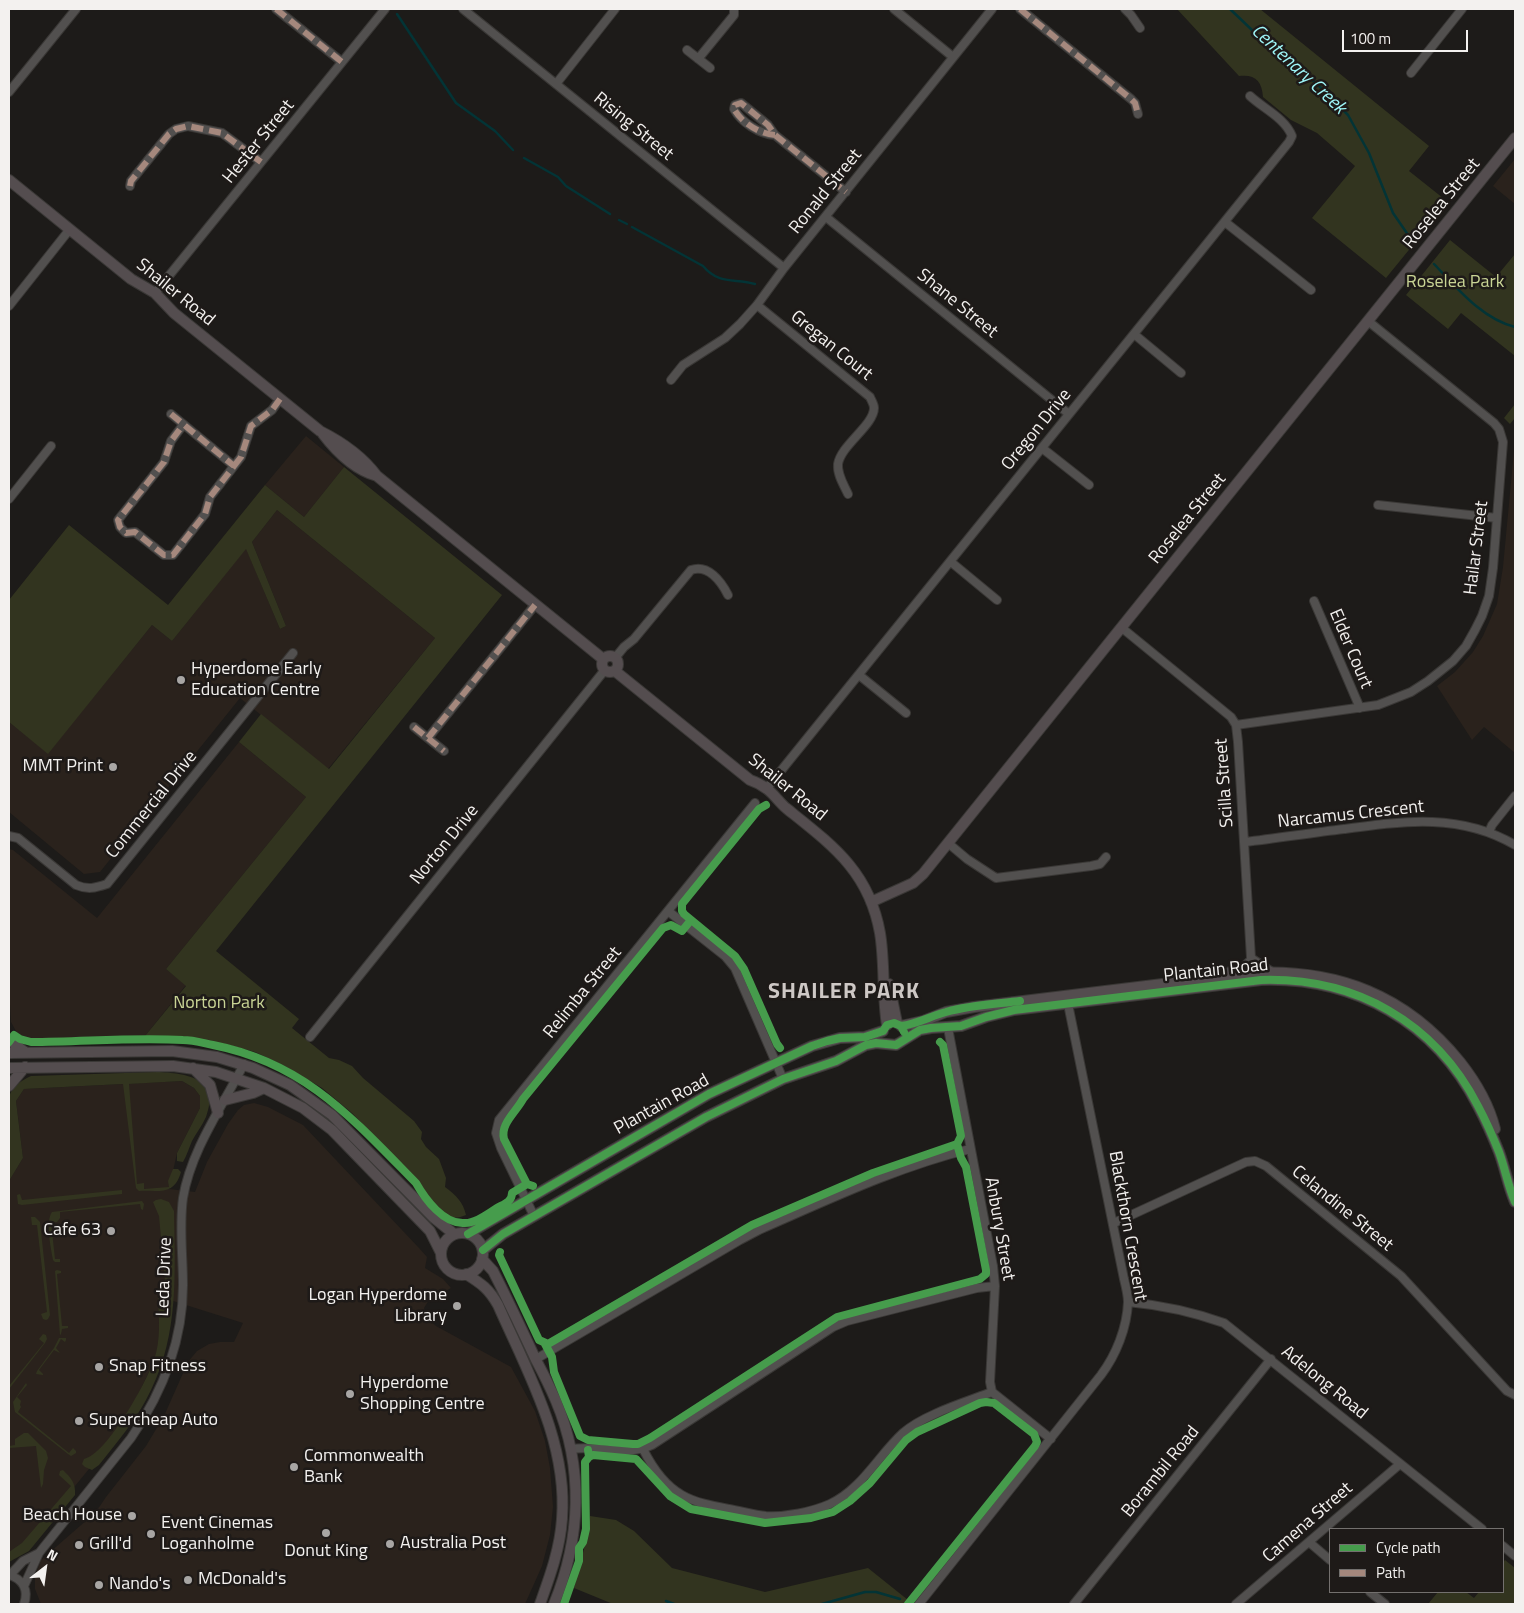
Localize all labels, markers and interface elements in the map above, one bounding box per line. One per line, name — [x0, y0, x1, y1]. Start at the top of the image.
water label: Centenary Creek — [1246, 20, 1350, 120]
scale bar — [1344, 20, 1470, 52]
text: 100 m — [1350, 27, 1391, 50]
street label: Rising Street — [589, 88, 677, 166]
street label: Hester Street — [219, 96, 299, 188]
street label: Ronald Street — [785, 145, 867, 239]
street label: Roselea Street — [1399, 154, 1485, 254]
street label: Shailer Road — [131, 255, 219, 331]
street label: Shane Street — [912, 265, 1002, 343]
park label: Roselea Park — [1406, 272, 1504, 294]
street label: Gregan Court — [786, 306, 876, 386]
street label: Oregon Drive — [998, 385, 1076, 475]
street label: Roselea Street — [1145, 469, 1231, 569]
street label: Hailar Street — [1460, 500, 1494, 596]
street label: Elder Court — [1324, 606, 1376, 692]
place label: Hyperdome Early Education Centre — [191, 659, 322, 702]
marker: Hyperdome Early Education Centre — [175, 674, 187, 686]
street label: Scilla Street — [1211, 738, 1239, 828]
street label: Commercial Drive — [102, 747, 202, 863]
street label: Shailer Road — [743, 750, 831, 826]
place label: MMT Print — [23, 756, 103, 778]
marker: MMT Print — [107, 761, 119, 773]
street label: Narcamus Crescent — [1277, 797, 1425, 833]
street label: Norton Drive — [406, 801, 484, 889]
street label: Relimba Street — [539, 943, 627, 1043]
street label: Plantain Road — [1162, 955, 1270, 987]
district label: SHAILER PARK — [767, 980, 921, 1006]
park label: Norton Park — [173, 993, 265, 1015]
street label: Plantain Road — [611, 1070, 713, 1140]
street label: Blackthorn Crescent — [1103, 1149, 1151, 1303]
street label: Celandine Street — [1287, 1162, 1397, 1256]
street label: Anbury Street — [979, 1176, 1019, 1282]
place label: Cafe 63 — [43, 1220, 101, 1242]
marker: Cafe 63 — [105, 1225, 117, 1237]
street label: Leda Drive — [153, 1237, 177, 1317]
place label: Logan Hyperdome Library — [308, 1285, 447, 1328]
marker: Logan Hyperdome Library — [451, 1300, 463, 1312]
street label: Adelong Road — [1277, 1342, 1371, 1424]
place label: Snap Fitness — [109, 1356, 206, 1378]
marker: Snap Fitness — [93, 1361, 105, 1373]
place label: Hyperdome Shopping Centre — [360, 1373, 484, 1416]
marker: Hyperdome Shopping Centre — [344, 1388, 356, 1400]
place label: Supercheap Auto — [89, 1410, 218, 1432]
marker: Supercheap Auto — [73, 1415, 85, 1427]
street label: Borambil Road — [1118, 1422, 1204, 1522]
place label: Commonwealth Bank — [304, 1446, 424, 1488]
marker: Commonwealth Bank — [288, 1461, 300, 1473]
street label: Camena Street — [1259, 1478, 1357, 1568]
place label: Beach House — [23, 1505, 122, 1527]
marker: Beach House — [126, 1510, 138, 1522]
place label: Event Cinemas Loganholme — [161, 1513, 273, 1556]
marker: Donut King — [320, 1527, 332, 1539]
marker: Event Cinemas Loganholme — [145, 1528, 157, 1540]
legend — [1329, 1528, 1504, 1593]
place label: Australia Post — [400, 1533, 506, 1555]
place label: Grill'd — [89, 1534, 131, 1556]
text: Cycle path — [1376, 1536, 1441, 1559]
marker: Australia Post — [384, 1538, 396, 1550]
marker: Grill'd — [73, 1539, 85, 1551]
place label: Donut King — [284, 1541, 368, 1563]
north arrow — [20, 1543, 70, 1593]
text: N — [43, 1543, 62, 1566]
text: Path — [1376, 1561, 1406, 1584]
place label: McDonald's — [198, 1569, 286, 1591]
place label: Nando's — [109, 1574, 171, 1596]
marker: McDonald's — [182, 1574, 194, 1586]
marker: Nando's — [93, 1579, 105, 1591]

